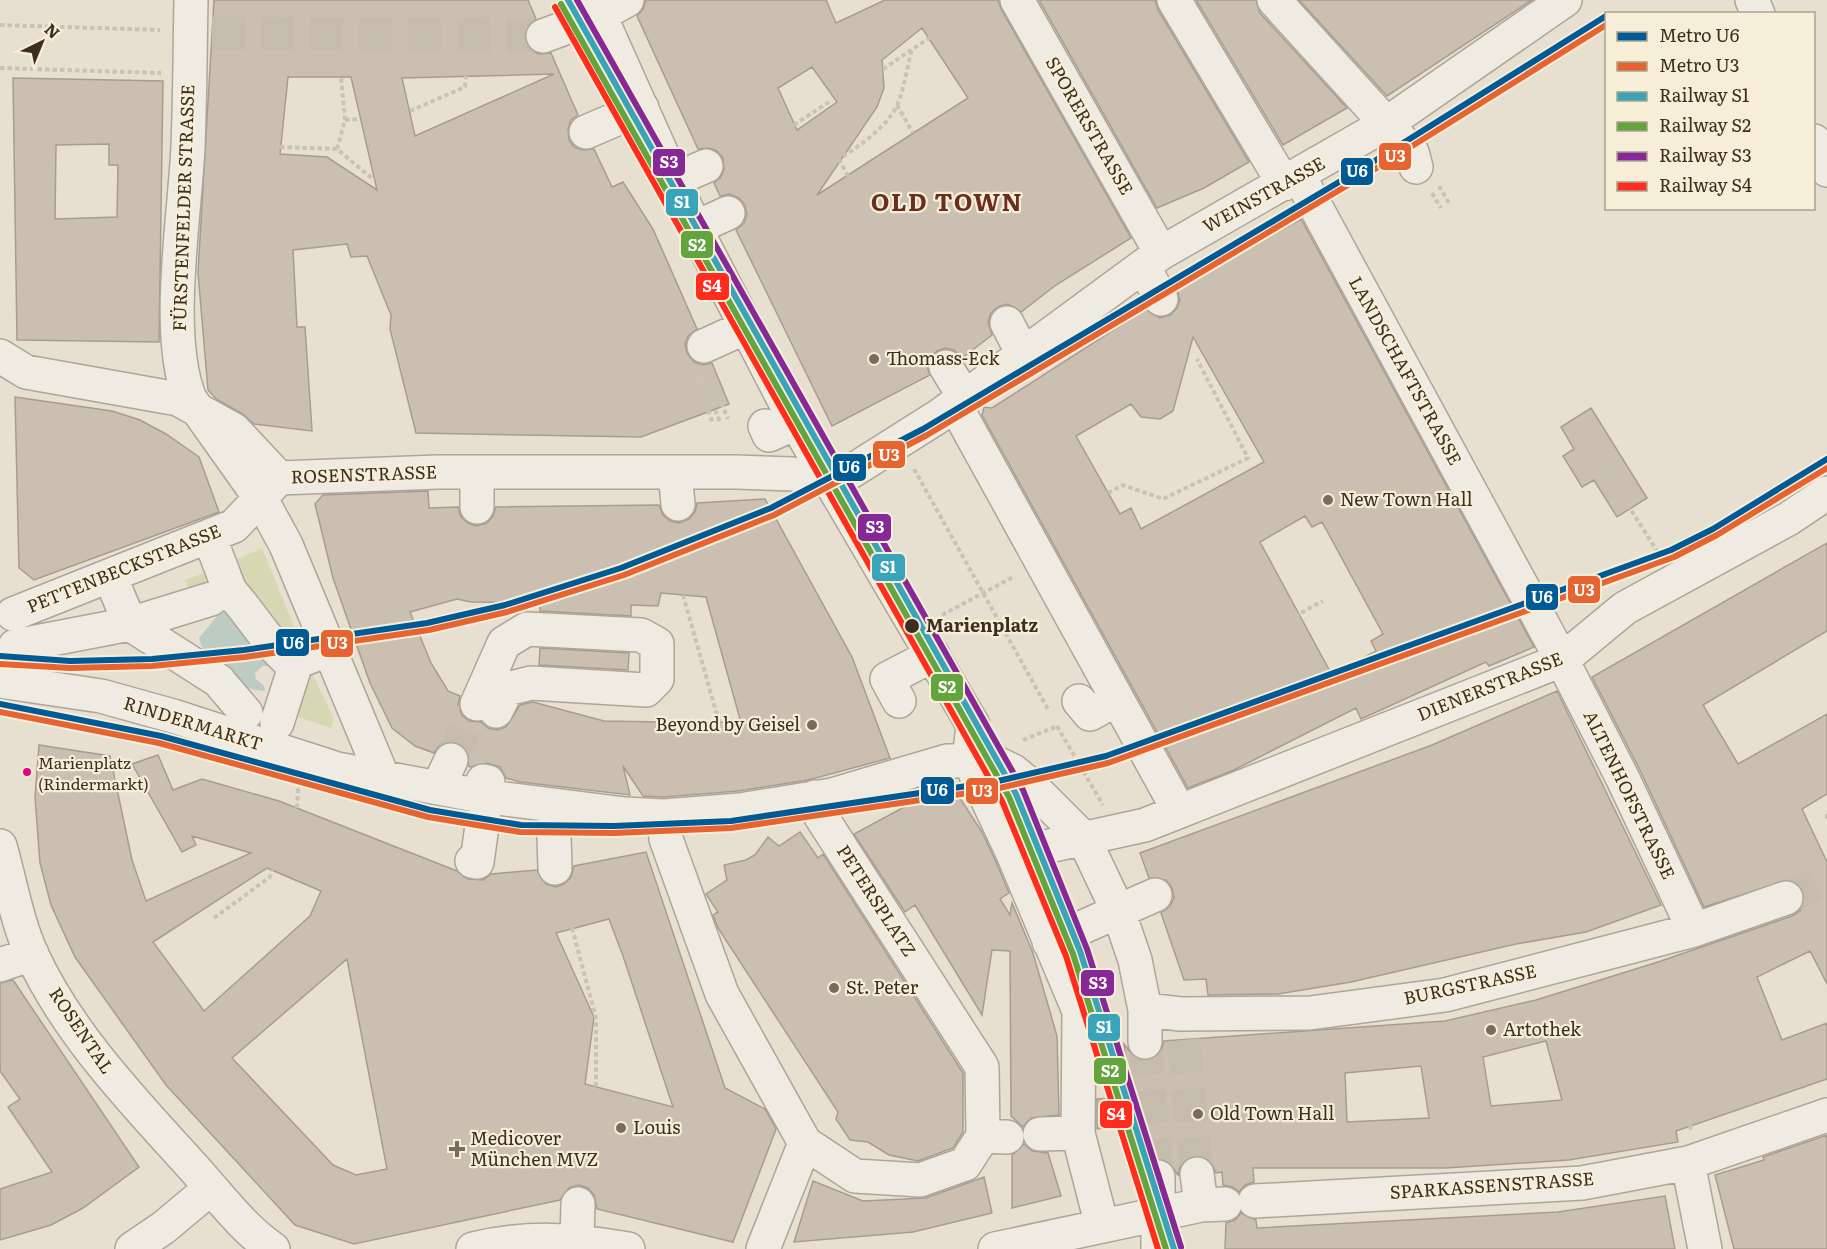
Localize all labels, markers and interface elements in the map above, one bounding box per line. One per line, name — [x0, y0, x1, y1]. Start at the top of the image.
north arrow — [12, 12, 72, 72]
legend — [1605, 12, 1815, 210]
text: N — [40, 17, 66, 44]
text: Metro U6 — [1659, 21, 1740, 48]
street label: SPORERSTRASSE — [1040, 51, 1141, 199]
text: Metro U3 — [1659, 51, 1739, 78]
text: Railway S1 — [1659, 81, 1749, 108]
street label: FÜRSTENFELDER STRASSE — [165, 84, 200, 332]
text: Railway S2 — [1659, 111, 1751, 138]
text: Railway S3 — [1659, 141, 1752, 168]
line badge: U3 — [1378, 142, 1412, 171]
text: U3 — [1384, 143, 1406, 167]
line badge: S3 — [652, 148, 686, 177]
text: S3 — [660, 149, 678, 173]
street label: WEINSTRASSE — [1197, 149, 1330, 239]
line badge: U6 — [1340, 157, 1374, 186]
text: U6 — [1346, 158, 1368, 182]
text: Railway S4 — [1659, 171, 1752, 198]
district label: OLD TOWN — [871, 183, 1023, 218]
line badge: S1 — [665, 188, 699, 217]
text: S1 — [674, 189, 691, 213]
line badge: S2 — [680, 230, 714, 259]
text: S2 — [688, 232, 707, 256]
street label: LANDSCHAFTSTRASSE — [1343, 271, 1470, 470]
line badge: S4 — [695, 272, 730, 301]
text: S4 — [702, 273, 722, 297]
place label: Thomass-Eck — [886, 344, 1000, 371]
marker: Thomass-Eck — [867, 352, 881, 366]
line badge: U3 — [872, 440, 906, 469]
text: U3 — [878, 442, 900, 466]
line badge: U6 — [832, 453, 867, 482]
text: U6 — [838, 454, 860, 478]
street label: ROSENSTRASSE — [290, 457, 438, 490]
place label: New Town Hall — [1340, 485, 1473, 512]
marker: New Town Hall — [1321, 493, 1335, 507]
line badge: S3 — [857, 513, 892, 542]
text: S3 — [866, 514, 884, 538]
street label: PETTENBECKSTRASSE — [22, 516, 225, 619]
line badge: S1 — [871, 553, 906, 582]
text: S1 — [880, 554, 897, 578]
line badge: U3 — [1567, 575, 1601, 604]
text: U3 — [1573, 577, 1595, 601]
line badge: U6 — [1525, 583, 1559, 611]
text: U6 — [1531, 584, 1553, 608]
place label: Marienplatz — [926, 611, 1038, 638]
marker: Marienplatz — [903, 617, 921, 635]
line badge: U6 — [275, 628, 310, 657]
line badge: U3 — [320, 629, 354, 658]
text: U6 — [282, 630, 304, 654]
text: U3 — [326, 630, 348, 654]
street label: DIENERSTRASSE — [1413, 644, 1566, 727]
line badge: S2 — [930, 673, 964, 702]
text: S2 — [938, 674, 957, 698]
street label: RINDERMARKT — [120, 689, 266, 757]
street label: ALTENHOFSTRASSE — [1578, 705, 1683, 883]
place label: Beyond by Geisel — [656, 710, 800, 737]
marker: Beyond by Geisel — [805, 718, 819, 732]
place label: Marienplatz (Rindermarkt) — [38, 750, 149, 795]
marker: Marienplatz (Rindermarkt) — [21, 766, 33, 778]
line badge: U6 — [920, 776, 955, 805]
text: U6 — [926, 777, 948, 801]
line badge: U3 — [965, 777, 999, 805]
text: U3 — [971, 778, 993, 802]
street label: PETERSPLATZ — [831, 839, 924, 962]
street label: BURGSTRASSE — [1401, 956, 1539, 1011]
line badge: S3 — [1080, 969, 1115, 997]
text: S3 — [1089, 970, 1107, 994]
place label: St. Peter — [846, 973, 919, 1000]
street label: ROSENTAL — [43, 981, 121, 1079]
marker: St. Peter — [827, 981, 841, 995]
line badge: S1 — [1087, 1013, 1121, 1042]
text: S1 — [1096, 1014, 1113, 1038]
place label: Artothek — [1503, 1015, 1582, 1042]
marker: Artothek — [1484, 1023, 1498, 1037]
line badge: S2 — [1093, 1057, 1127, 1085]
text: S2 — [1101, 1058, 1120, 1082]
place label: Old Town Hall — [1210, 1099, 1334, 1126]
line badge: S4 — [1099, 1100, 1133, 1129]
text: S4 — [1106, 1101, 1126, 1125]
marker: Old Town Hall — [1191, 1107, 1205, 1121]
place label: Louis — [633, 1113, 680, 1140]
marker: Louis — [614, 1121, 628, 1135]
place label: Medicover München MVZ — [470, 1124, 598, 1172]
marker: Medicover München MVZ — [448, 1140, 466, 1158]
street label: SPARKASSENSTRASSE — [1389, 1164, 1595, 1205]

